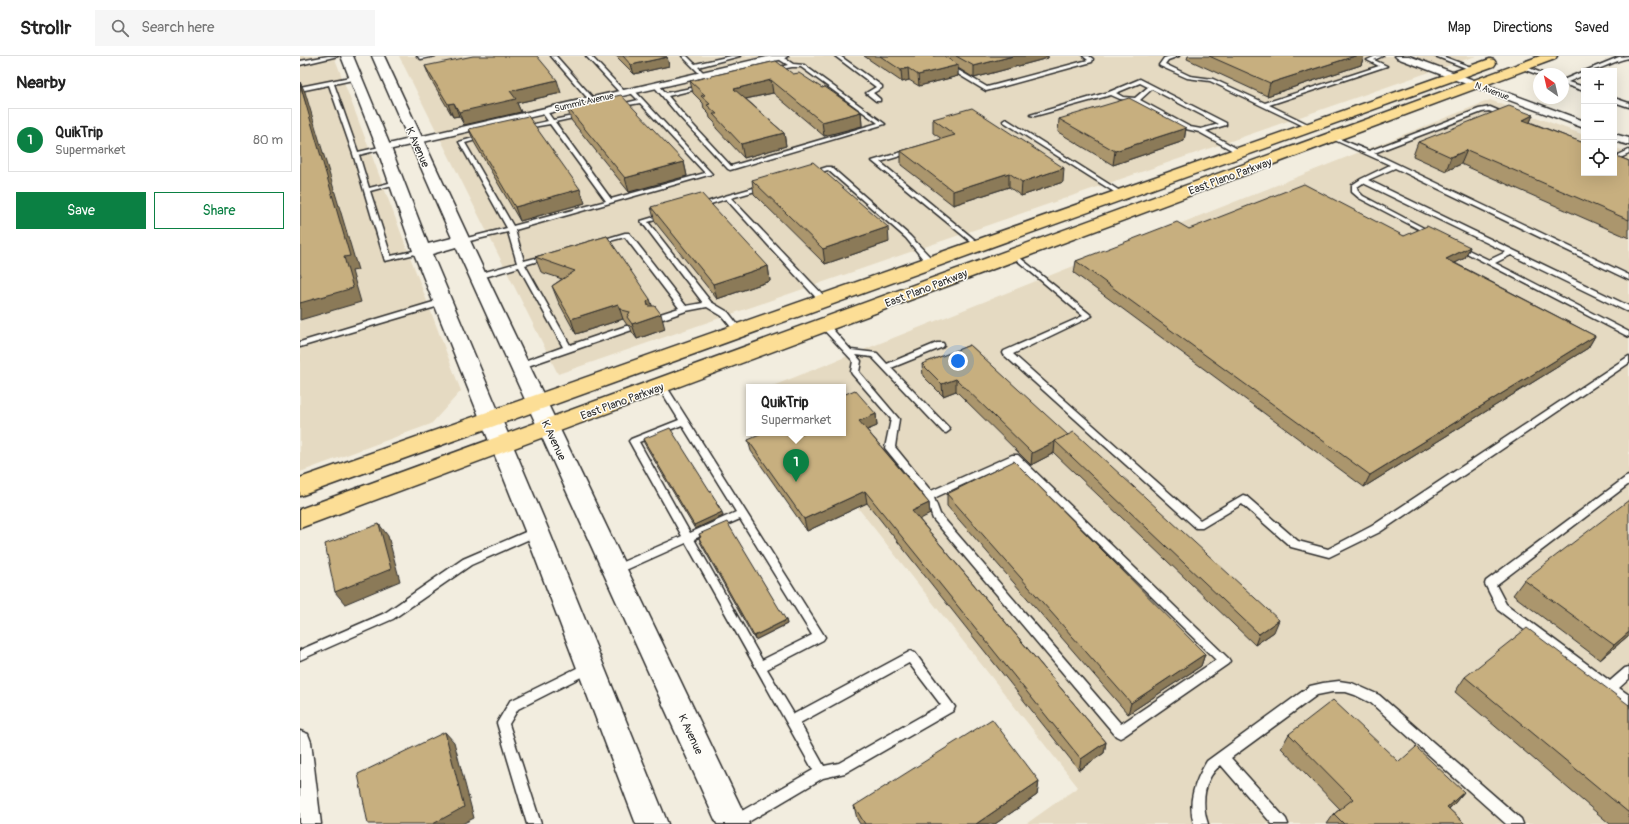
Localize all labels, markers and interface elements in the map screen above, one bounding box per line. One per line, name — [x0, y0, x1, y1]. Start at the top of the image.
search box — [95, 10, 375, 46]
text: Strollr — [20, 16, 71, 40]
icon: search — [109, 17, 131, 39]
text: Search here — [141, 18, 214, 37]
text: Map — [1448, 19, 1471, 36]
text: Directions — [1493, 19, 1552, 36]
text: Saved — [1574, 19, 1609, 36]
north arrow — [1533, 68, 1569, 104]
map controls — [1581, 68, 1617, 176]
button: + — [1581, 68, 1617, 104]
text: Nearby — [16, 72, 65, 93]
street label: N Avenue — [1473, 80, 1511, 103]
street label: Summit Avenue — [553, 90, 615, 115]
button: − — [1581, 104, 1617, 140]
text: QuikTrip — [55, 123, 103, 142]
street label: K Avenue — [403, 125, 432, 170]
text: 1 — [27, 132, 33, 148]
text: 80 m — [253, 132, 283, 148]
button: locate — [1581, 140, 1617, 176]
text: Supermarket — [55, 142, 126, 158]
street label: East Plano Parkway — [1187, 155, 1274, 198]
button: Save — [16, 192, 146, 229]
button: Share — [154, 192, 284, 229]
street label: East Plano Parkway — [883, 267, 970, 310]
your location — [948, 351, 968, 371]
street label: East Plano Parkway — [579, 380, 666, 423]
popup — [746, 384, 846, 436]
text: QuikTrip — [761, 393, 809, 412]
text: Supermarket — [761, 412, 831, 428]
street label: K Avenue — [539, 418, 569, 463]
pin: 1 — [783, 449, 809, 482]
street label: K Avenue — [676, 712, 706, 757]

